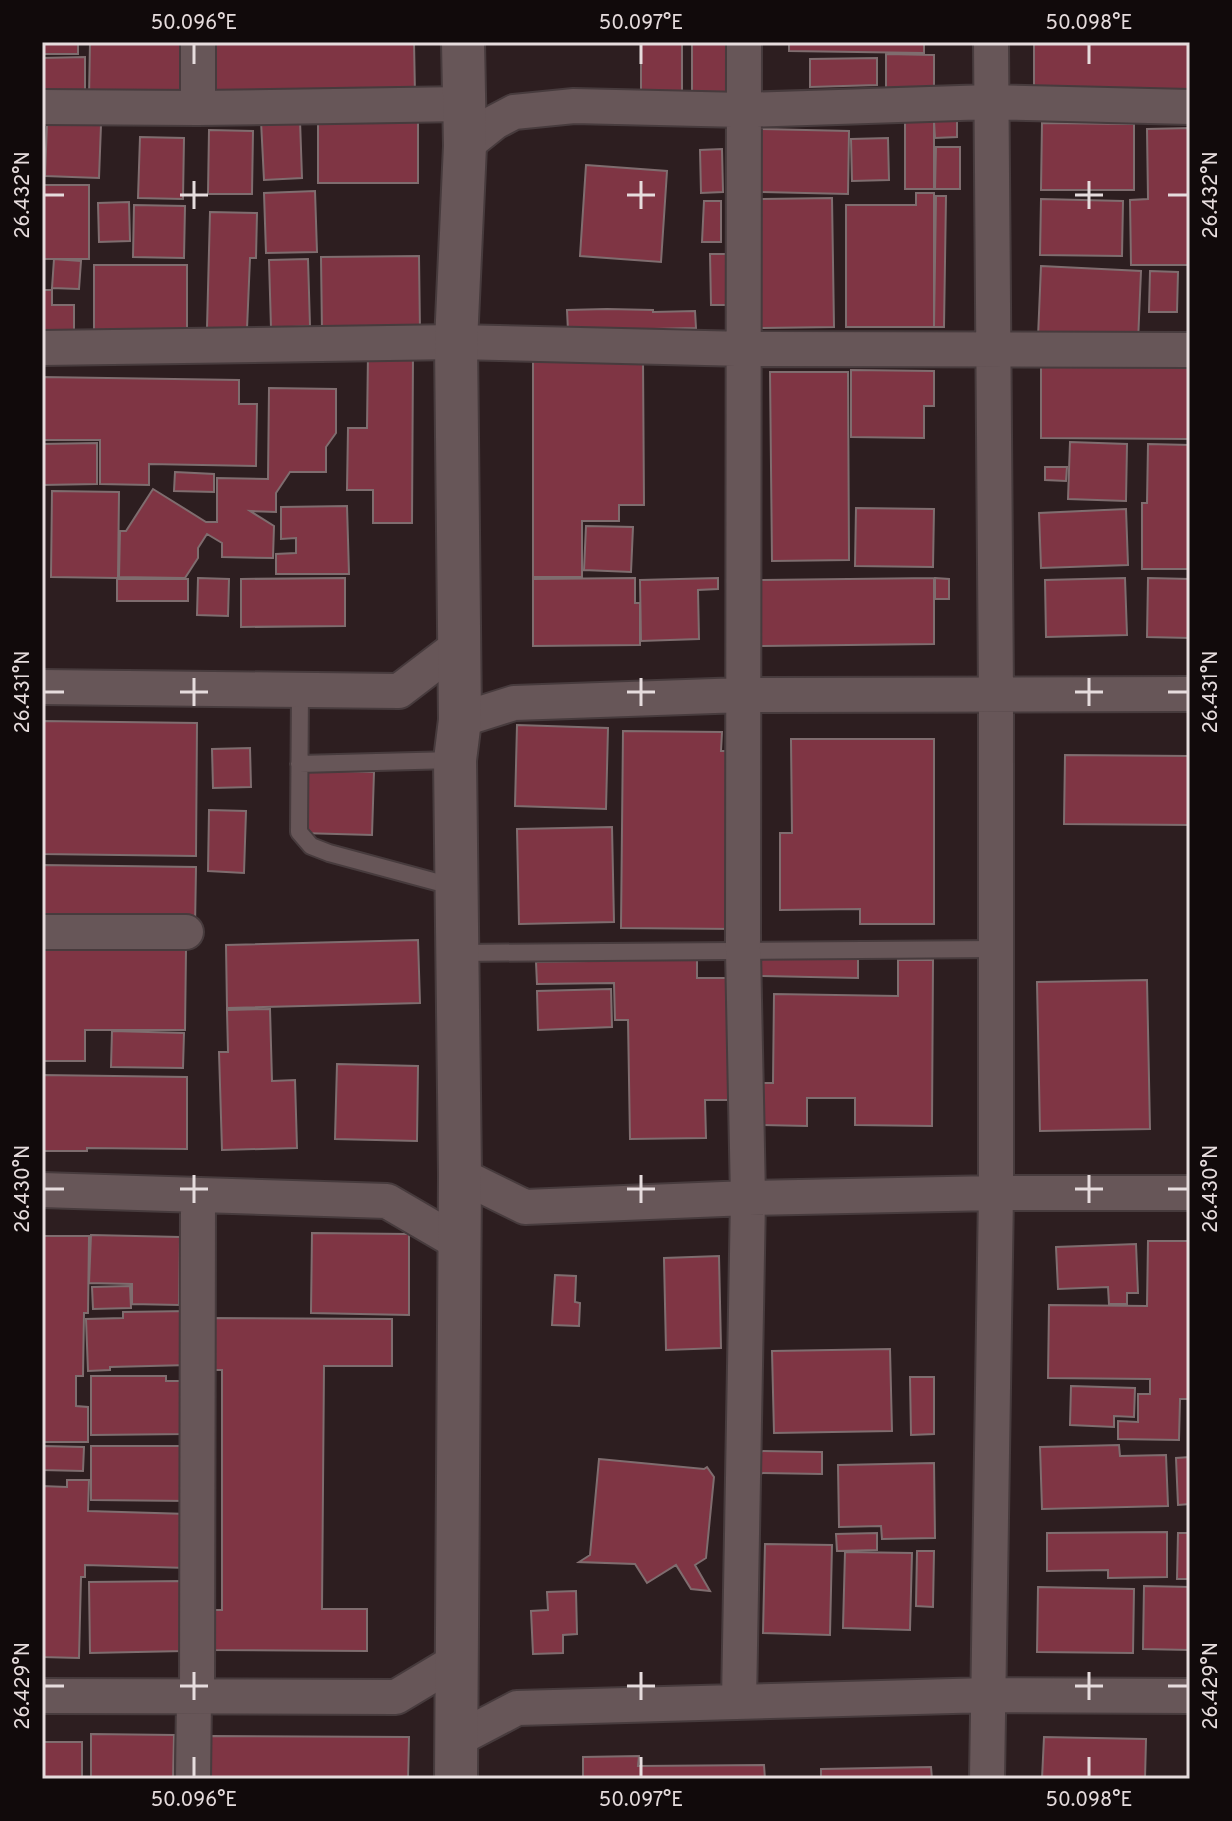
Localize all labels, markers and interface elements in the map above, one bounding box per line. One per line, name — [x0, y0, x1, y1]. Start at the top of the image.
text: 50.096°E — [151, 11, 237, 37]
text: 50.097°E — [599, 11, 683, 37]
text: 50.098°E — [1046, 11, 1132, 37]
text: 26.432°N — [11, 151, 37, 239]
text: 26.432°N — [1199, 151, 1225, 239]
text: 26.431°N — [11, 651, 37, 733]
text: 26.431°N — [1199, 651, 1225, 733]
text: 26.430°N — [11, 1145, 37, 1233]
text: 26.430°N — [1199, 1145, 1225, 1233]
text: 26.429°N — [11, 1642, 37, 1730]
text: 26.429°N — [1199, 1642, 1225, 1730]
text: 50.096°E — [151, 1788, 237, 1814]
text: 50.097°E — [599, 1788, 683, 1814]
text: 50.098°E — [1046, 1788, 1132, 1814]

